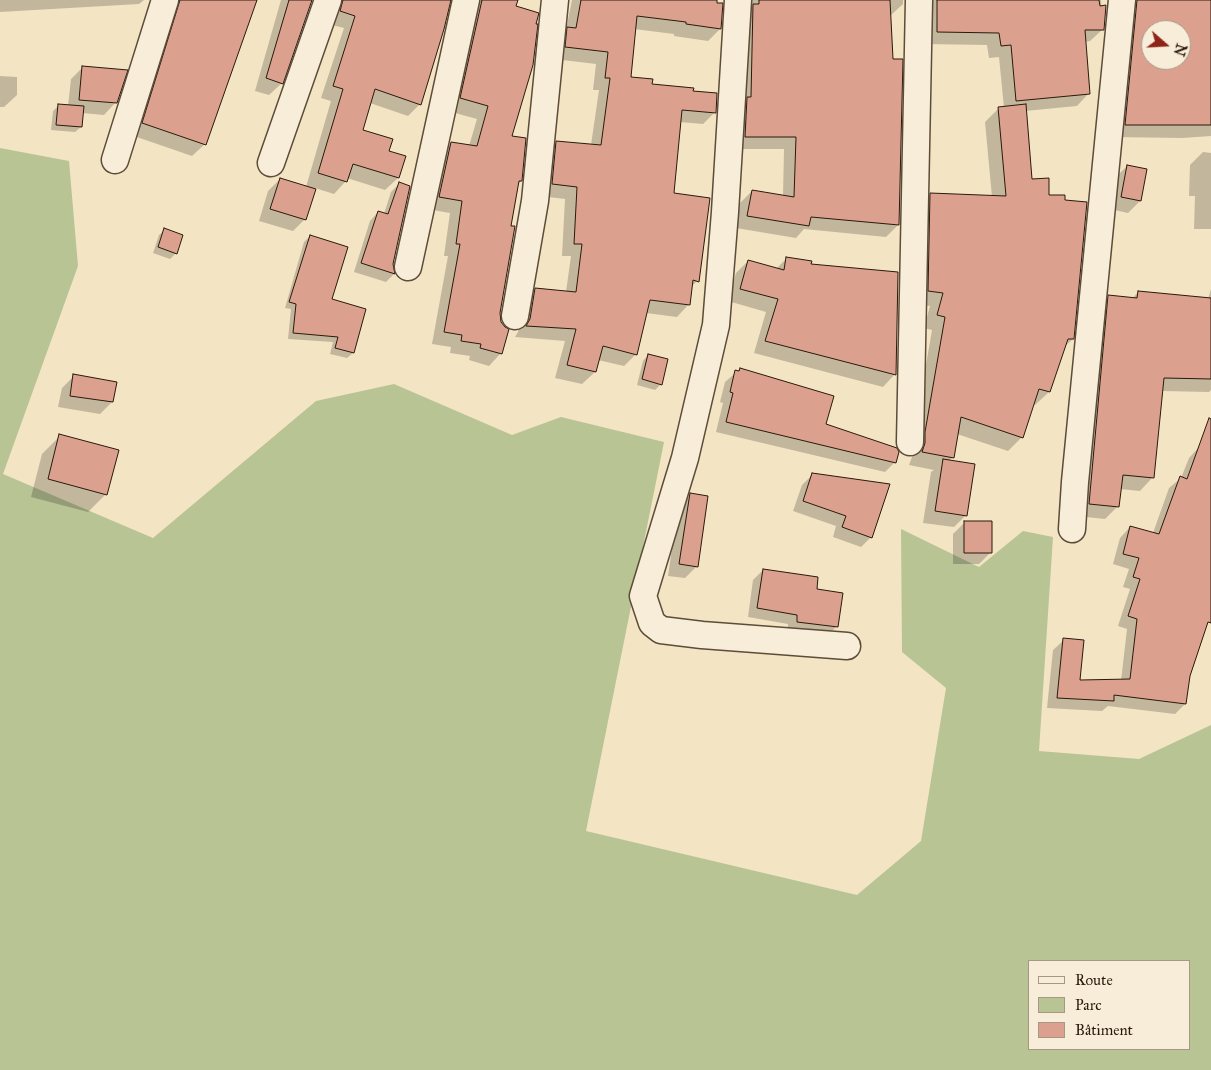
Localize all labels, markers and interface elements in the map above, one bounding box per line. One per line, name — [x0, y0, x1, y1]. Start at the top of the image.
north arrow — [1141, 20, 1191, 70]
text: N — [1170, 41, 1190, 58]
legend — [1028, 960, 1191, 1050]
text: Route — [1075, 971, 1113, 989]
text: Parc — [1075, 996, 1102, 1014]
text: Bâtiment — [1075, 1021, 1133, 1039]

